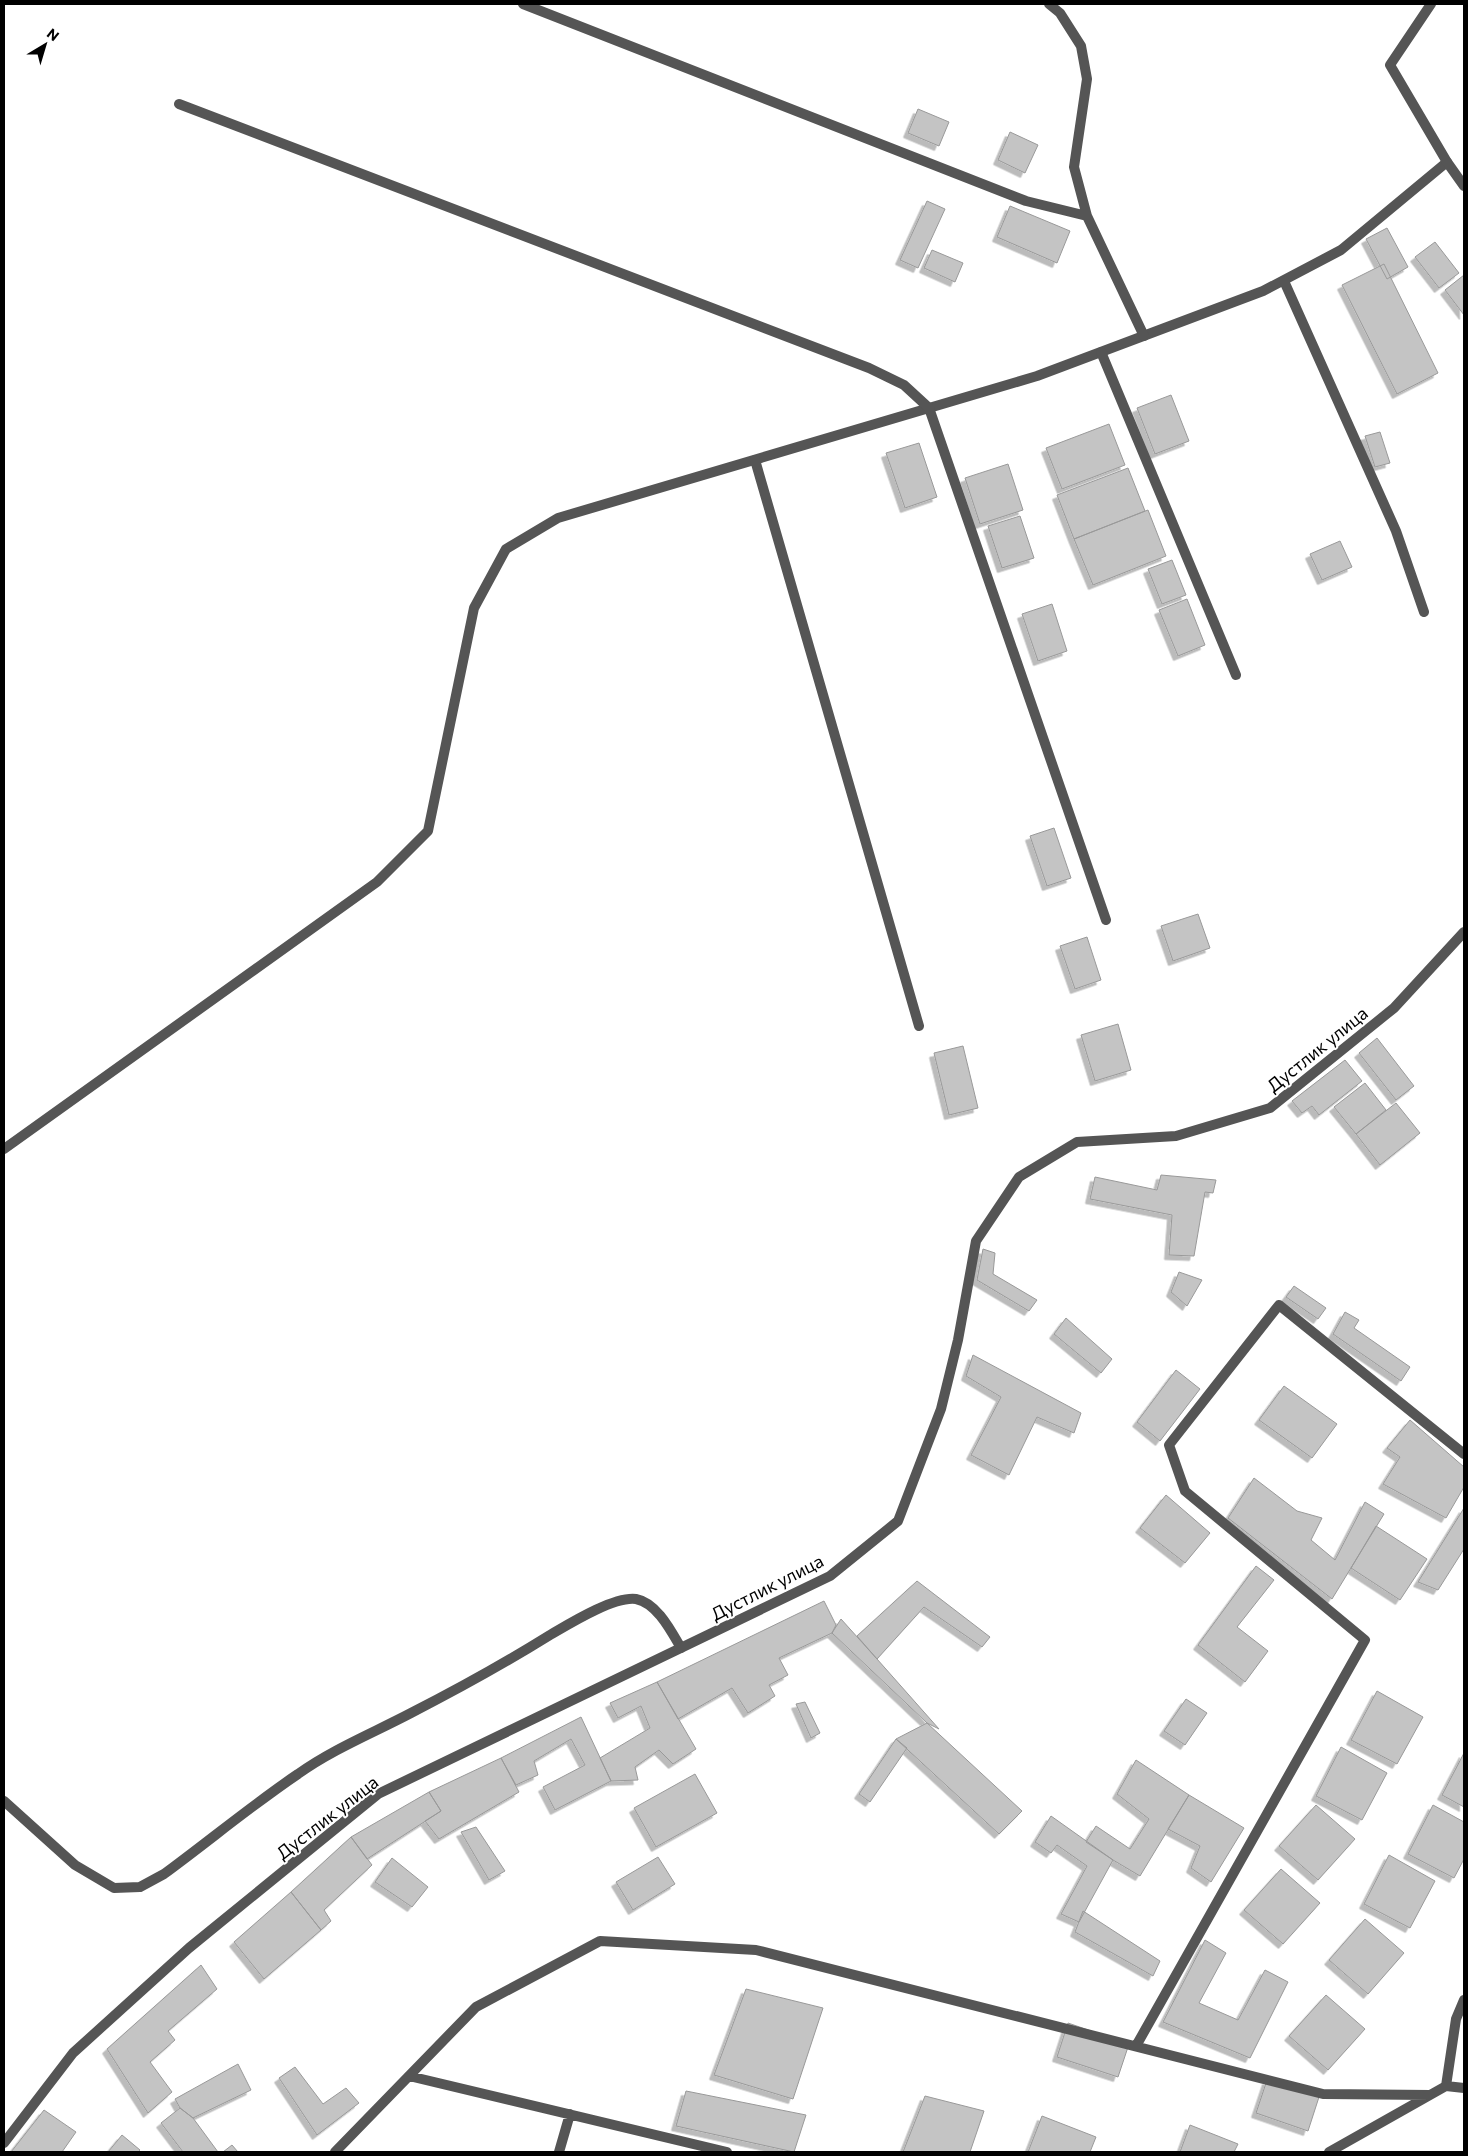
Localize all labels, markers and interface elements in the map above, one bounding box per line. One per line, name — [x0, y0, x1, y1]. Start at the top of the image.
north arrow — [20, 20, 70, 70]
text: N — [44, 24, 63, 44]
street label: Дустлик улица — [1262, 1002, 1372, 1096]
street label: Дустлик улица — [707, 1549, 827, 1625]
street label: Дустлик улица — [272, 1770, 382, 1864]

